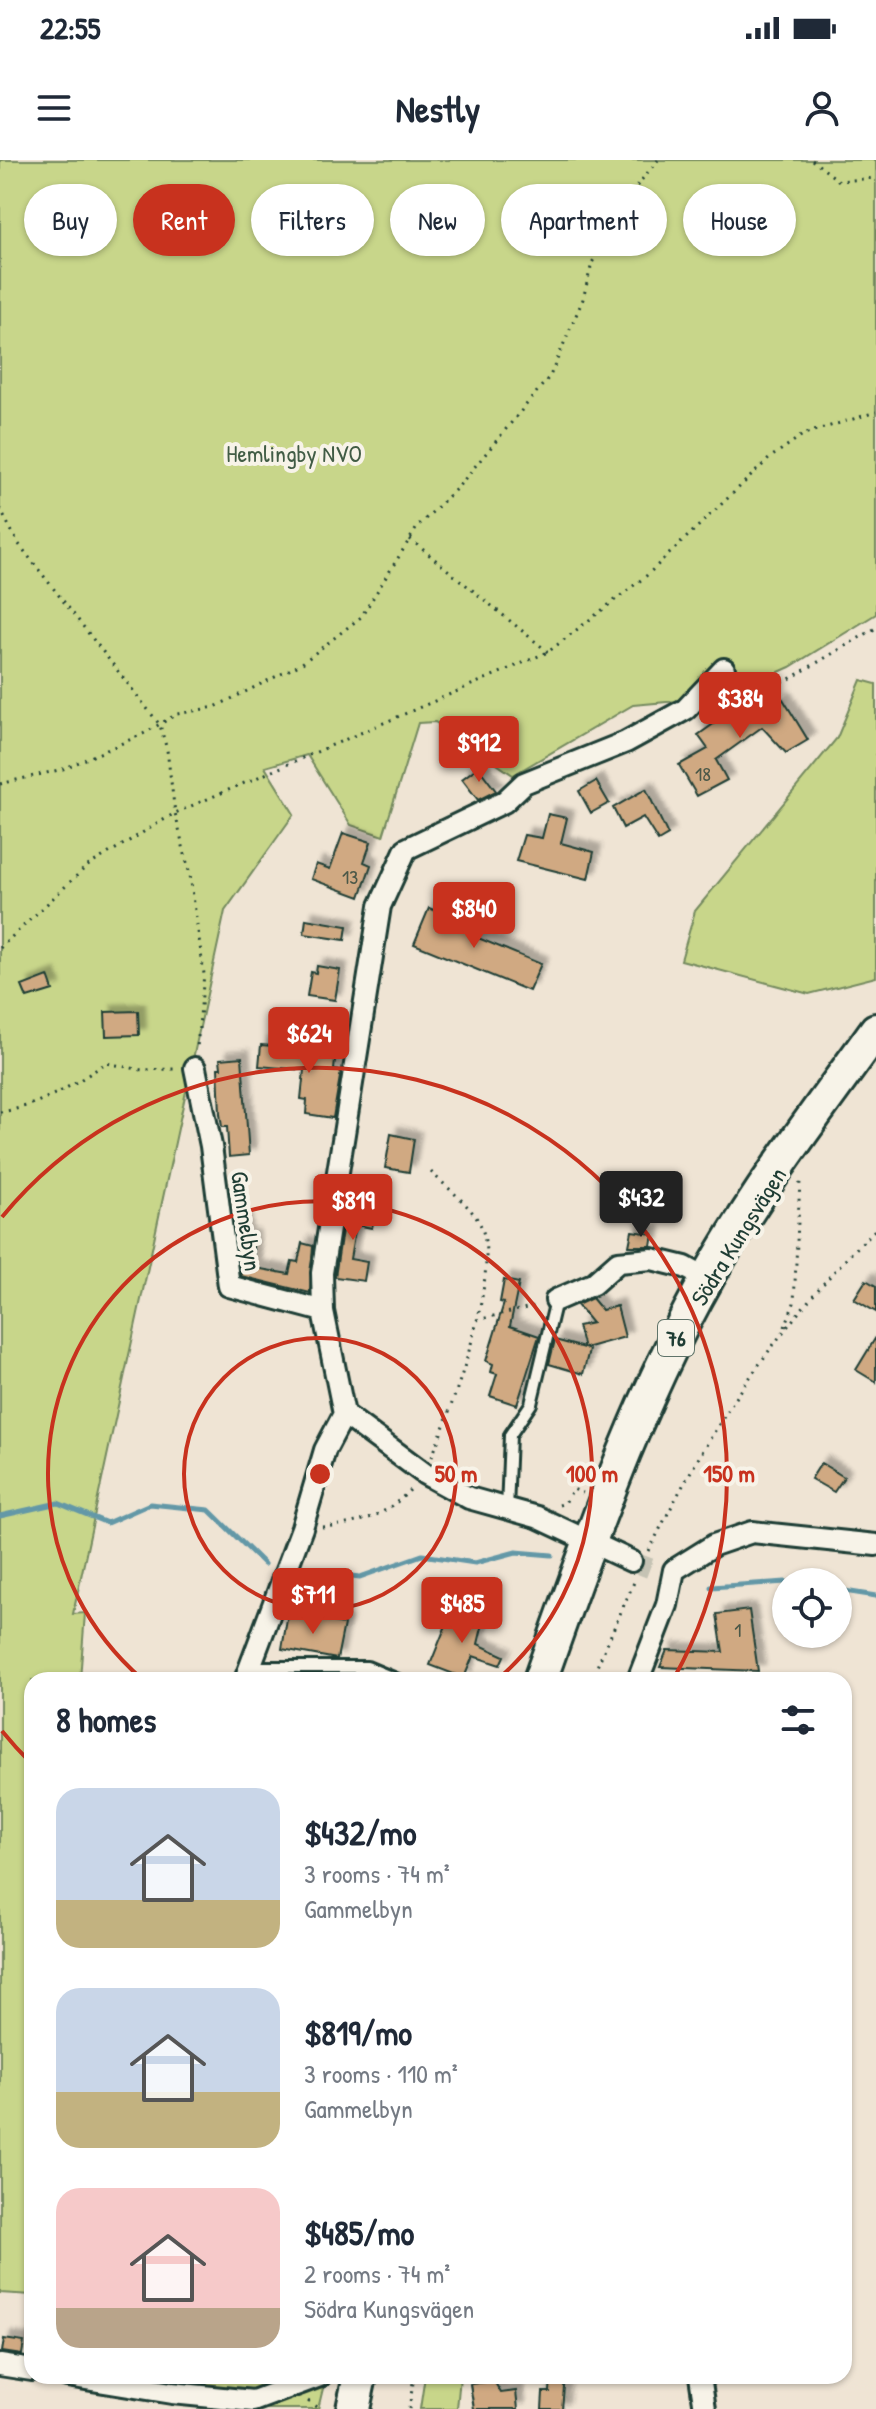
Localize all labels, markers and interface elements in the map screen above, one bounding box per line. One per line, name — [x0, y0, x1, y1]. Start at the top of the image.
text: 22:55 — [40, 8, 100, 48]
text: Nestly — [396, 84, 480, 133]
icon: menu — [32, 86, 76, 130]
icon: person — [800, 86, 844, 130]
chip: Buy — [24, 184, 117, 256]
chip: Rent — [133, 184, 235, 256]
chip: Filters — [251, 184, 374, 256]
chip: New — [390, 184, 485, 256]
chip: Apartment — [501, 184, 667, 256]
chip: House — [683, 184, 796, 256]
park label: Hemlingby NVO — [226, 437, 362, 469]
pin: $384 — [693, 672, 787, 740]
text: $384 — [717, 680, 763, 715]
pin: $912 — [432, 716, 526, 784]
text: $912 — [457, 724, 501, 759]
house number: 18 — [695, 760, 711, 787]
house number: 13 — [342, 863, 358, 890]
pin: $840 — [427, 882, 521, 950]
text: $840 — [451, 890, 497, 925]
pin: $624 — [262, 1007, 356, 1075]
text: $624 — [286, 1015, 332, 1050]
street label: Södra Kungsvägen — [683, 1161, 793, 1311]
street label: Gammelbyn — [224, 1169, 270, 1273]
pin: $432 — [594, 1171, 688, 1239]
pin: $819 — [306, 1174, 400, 1242]
text: $432 — [618, 1179, 664, 1214]
text: $819 — [331, 1182, 375, 1217]
road number: 76 — [658, 1320, 694, 1356]
text: 50 m — [435, 1457, 477, 1489]
text: 100 m — [566, 1457, 618, 1489]
text: 150 m — [703, 1457, 755, 1489]
centre of rings — [306, 1460, 334, 1488]
pin: $711 — [266, 1568, 360, 1636]
map controls — [772, 1568, 852, 1648]
button: locate — [772, 1568, 852, 1648]
text: $711 — [291, 1576, 335, 1611]
pin: $485 — [415, 1577, 509, 1645]
text: $485 — [439, 1585, 485, 1620]
house number: 1 — [734, 1616, 742, 1643]
text: 8 homes — [56, 1697, 156, 1743]
icon: filters — [776, 1698, 820, 1742]
text: $432/mo — [304, 1810, 416, 1856]
icon: home — [120, 1820, 216, 1916]
text: 3 rooms · 74 m² — [304, 1856, 450, 1891]
text: Gammelbyn — [304, 1891, 413, 1926]
text: $819/mo — [304, 2010, 412, 2056]
icon: home — [120, 2020, 216, 2116]
text: 3 rooms · 110 m² — [304, 2056, 458, 2091]
text: Gammelbyn — [304, 2091, 413, 2126]
text: $485/mo — [304, 2210, 414, 2256]
icon: home — [120, 2220, 216, 2316]
text: 2 rooms · 74 m² — [304, 2256, 450, 2291]
text: Södra Kungsvägen — [304, 2291, 474, 2326]

